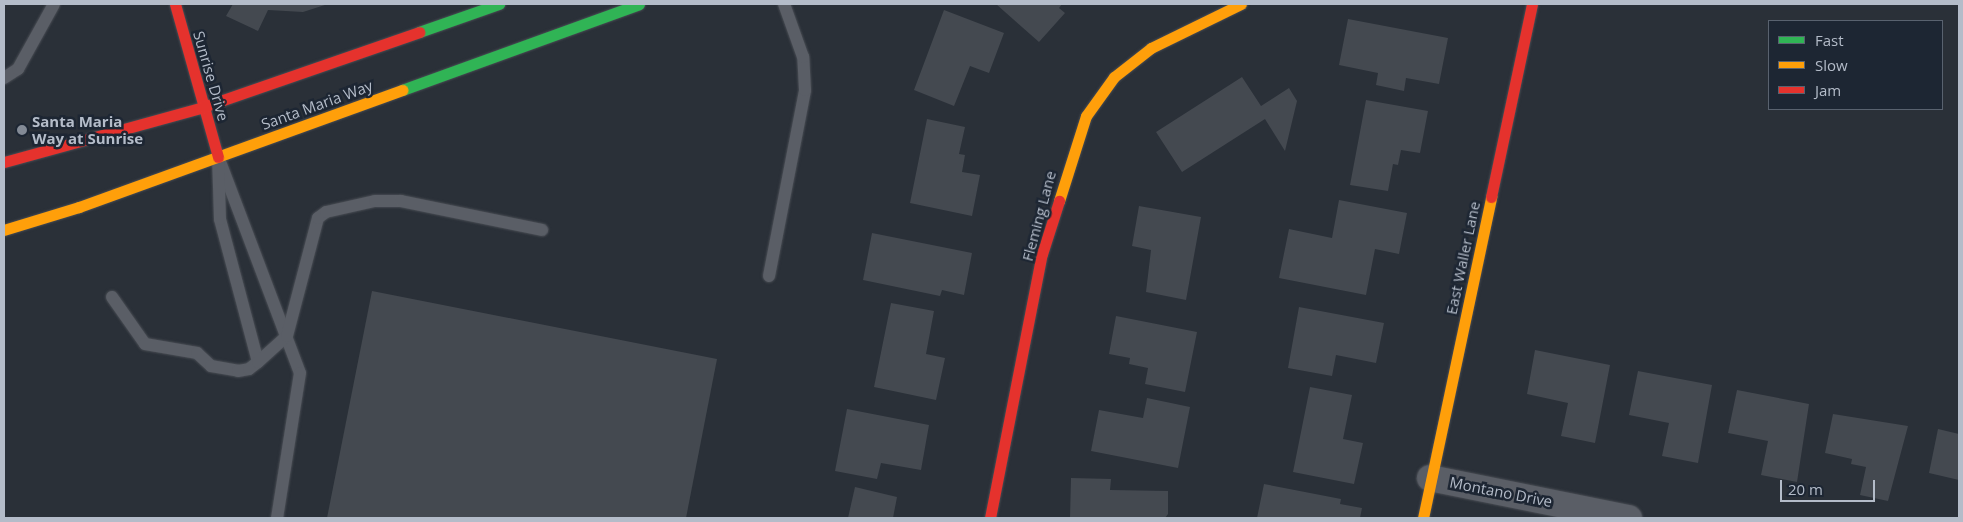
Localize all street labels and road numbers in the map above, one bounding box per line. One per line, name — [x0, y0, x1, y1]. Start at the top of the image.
street label: Sunrise Drive — [190, 29, 232, 123]
street label: Santa Maria Way — [259, 77, 375, 133]
street label: Fleming Lane — [1018, 169, 1060, 263]
street label: East Waller Lane — [1442, 200, 1484, 316]
street label: Montano Drive — [1448, 473, 1554, 511]

